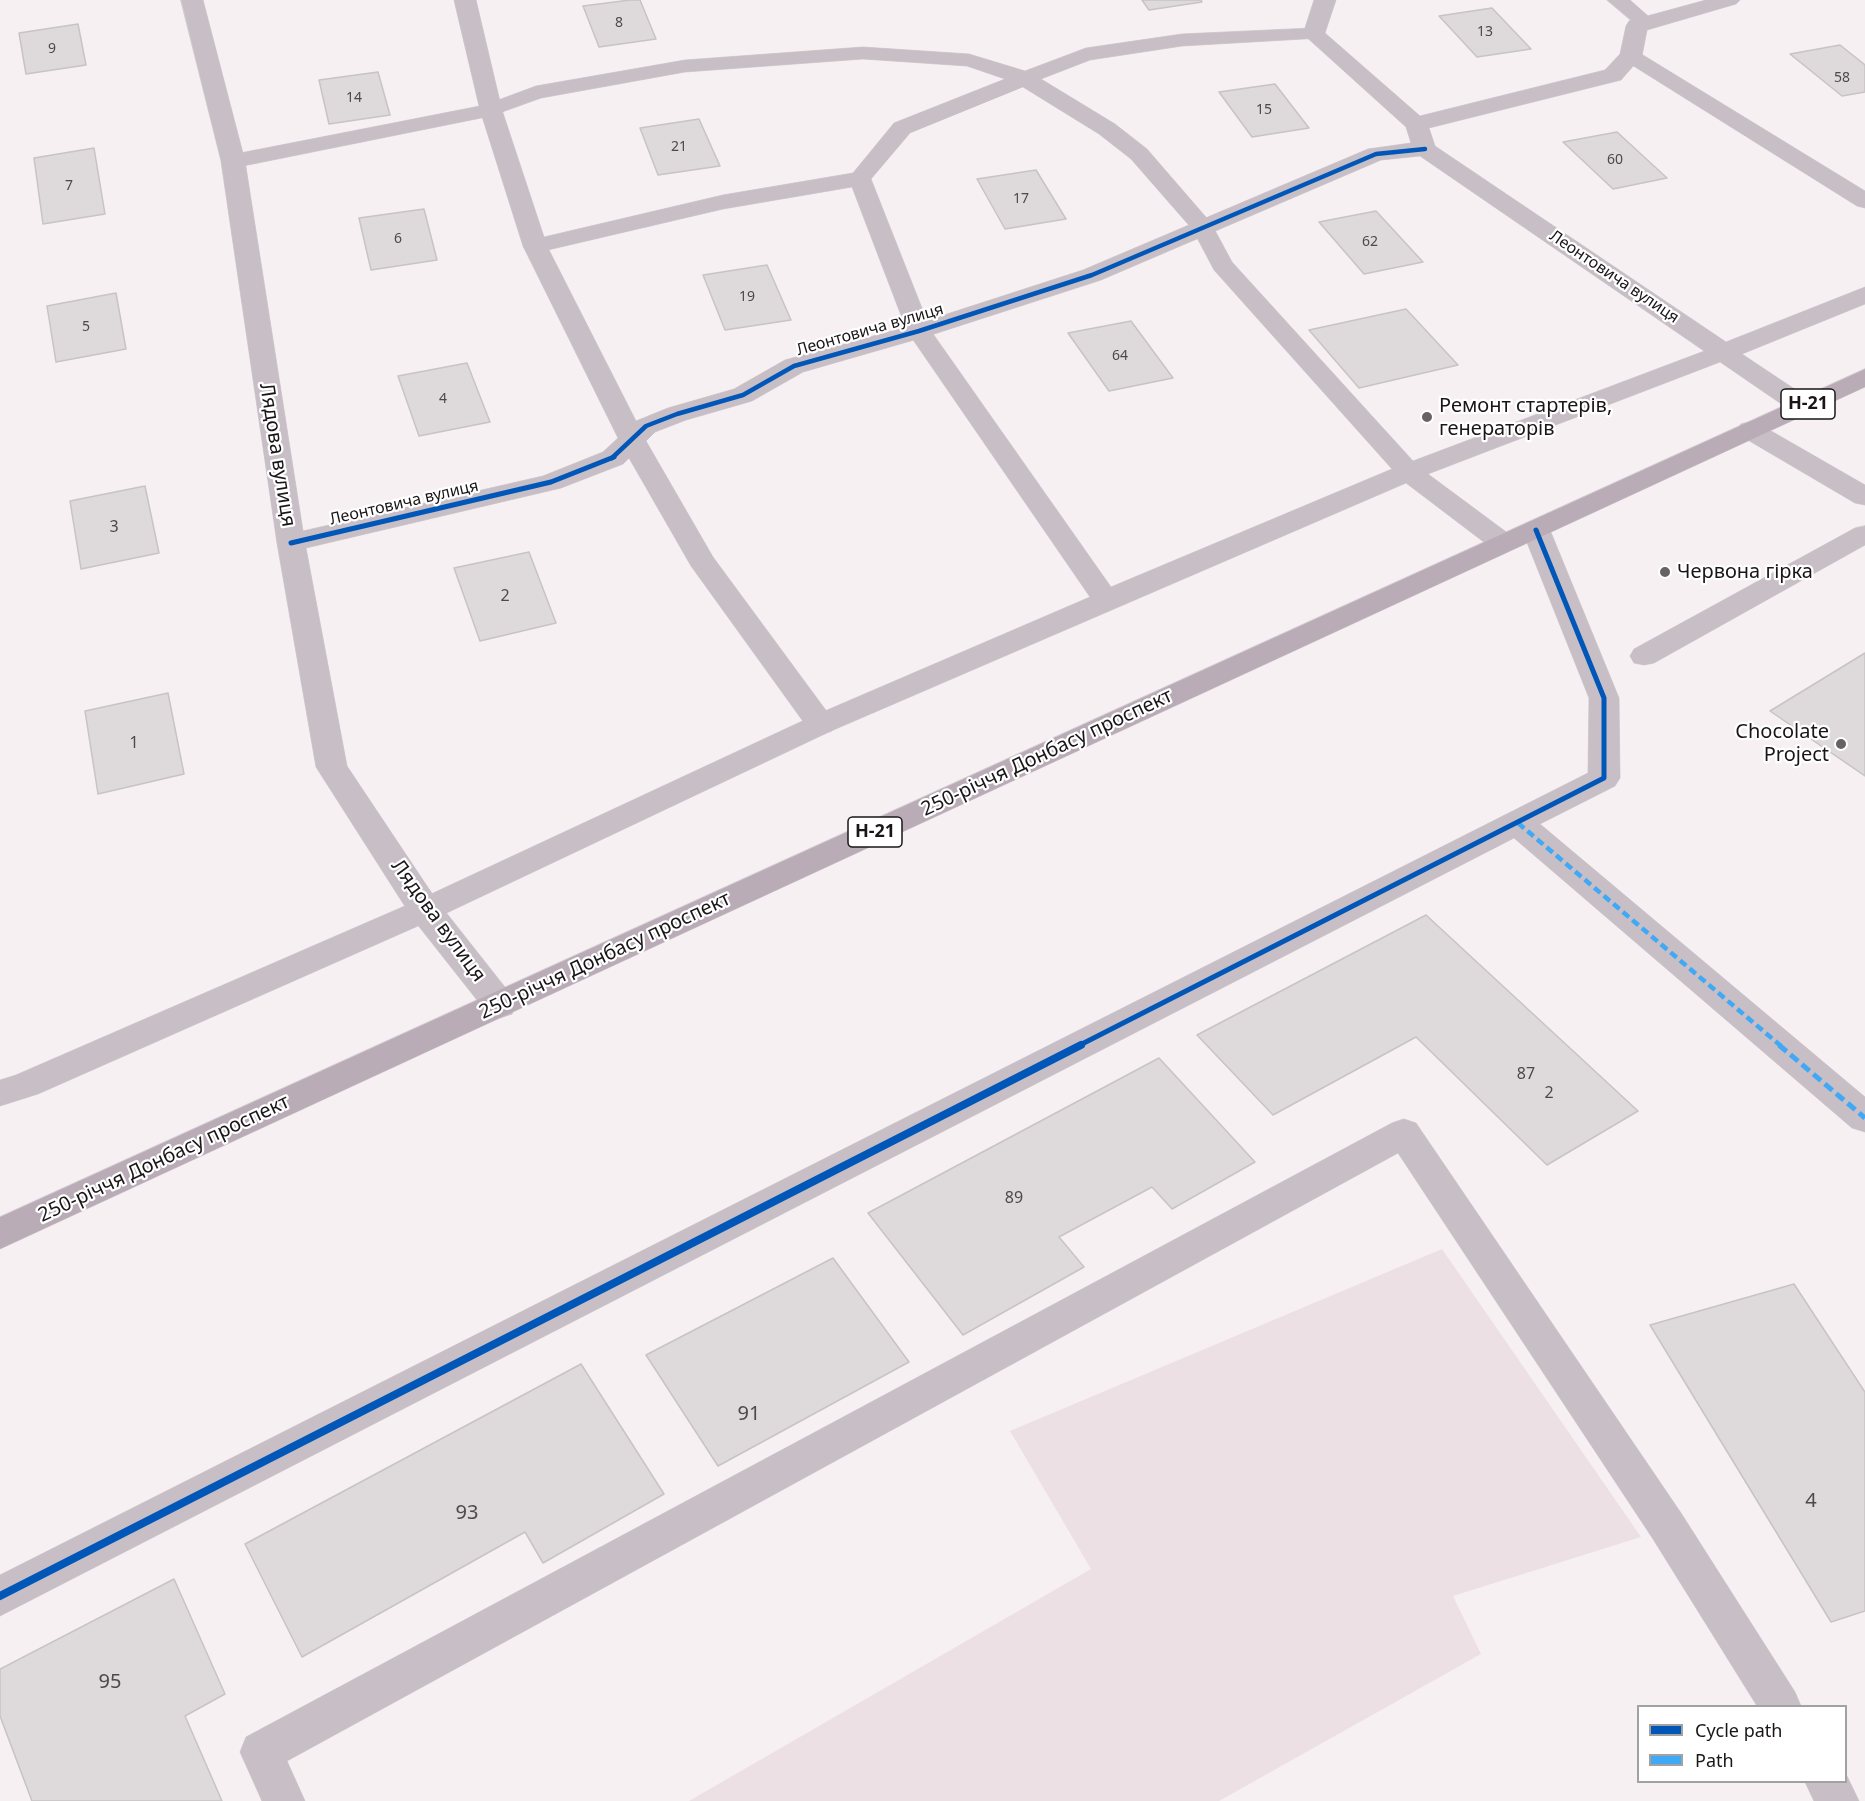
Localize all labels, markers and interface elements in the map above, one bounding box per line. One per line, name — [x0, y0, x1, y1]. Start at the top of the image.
house number: 8 — [615, 15, 623, 31]
house number: 13 — [1477, 24, 1493, 40]
house number: 9 — [48, 41, 56, 57]
house number: 58 — [1834, 70, 1850, 86]
house number: 14 — [346, 90, 362, 106]
house number: 15 — [1256, 102, 1272, 118]
house number: 21 — [671, 139, 687, 155]
house number: 60 — [1607, 152, 1623, 168]
house number: 7 — [65, 178, 73, 194]
house number: 17 — [1013, 191, 1029, 207]
street label: Леонтовича вулиця — [1546, 227, 1682, 327]
house number: 6 — [394, 231, 402, 247]
house number: 62 — [1362, 234, 1378, 250]
house number: 19 — [739, 289, 755, 305]
street label: Леонтовича вулиця — [794, 300, 946, 360]
house number: 5 — [82, 319, 90, 335]
house number: 64 — [1112, 348, 1128, 364]
street label: Лядова вулиця — [254, 381, 300, 529]
road number: Н-21 — [1781, 389, 1835, 419]
house number: 4 — [439, 391, 447, 407]
place label: Ремонт стартерів, генераторів — [1439, 394, 1612, 441]
marker: Ремонт стартерів, генераторів — [1420, 410, 1434, 424]
street label: Леонтовича вулиця — [328, 477, 480, 529]
house number: 3 — [109, 517, 119, 537]
place label: Червона гірка — [1677, 560, 1813, 584]
marker: Червона гірка — [1658, 565, 1672, 579]
house number: 2 — [500, 586, 510, 606]
street label: 250-річчя Донбасу проспект — [918, 684, 1176, 822]
place label: Chocolate Project — [1735, 720, 1829, 767]
house number: 1 — [129, 733, 139, 753]
marker: Chocolate Project — [1834, 737, 1848, 751]
road number: Н-21 — [848, 817, 902, 847]
street label: Лядова вулиця — [386, 855, 490, 987]
street label: 250-річчя Донбасу проспект — [476, 887, 734, 1025]
house number: 87 — [1517, 1064, 1535, 1084]
house number: 2 — [1544, 1083, 1554, 1103]
street label: 250-річчя Донбасу проспект — [35, 1090, 293, 1228]
house number: 89 — [1005, 1188, 1023, 1208]
house number: 91 — [738, 1402, 760, 1426]
house number: 4 — [1805, 1489, 1817, 1513]
house number: 93 — [456, 1501, 478, 1525]
house number: 95 — [99, 1670, 121, 1694]
legend — [1637, 1705, 1847, 1783]
text: Cycle path — [1695, 1718, 1782, 1742]
text: Path — [1695, 1748, 1734, 1772]

